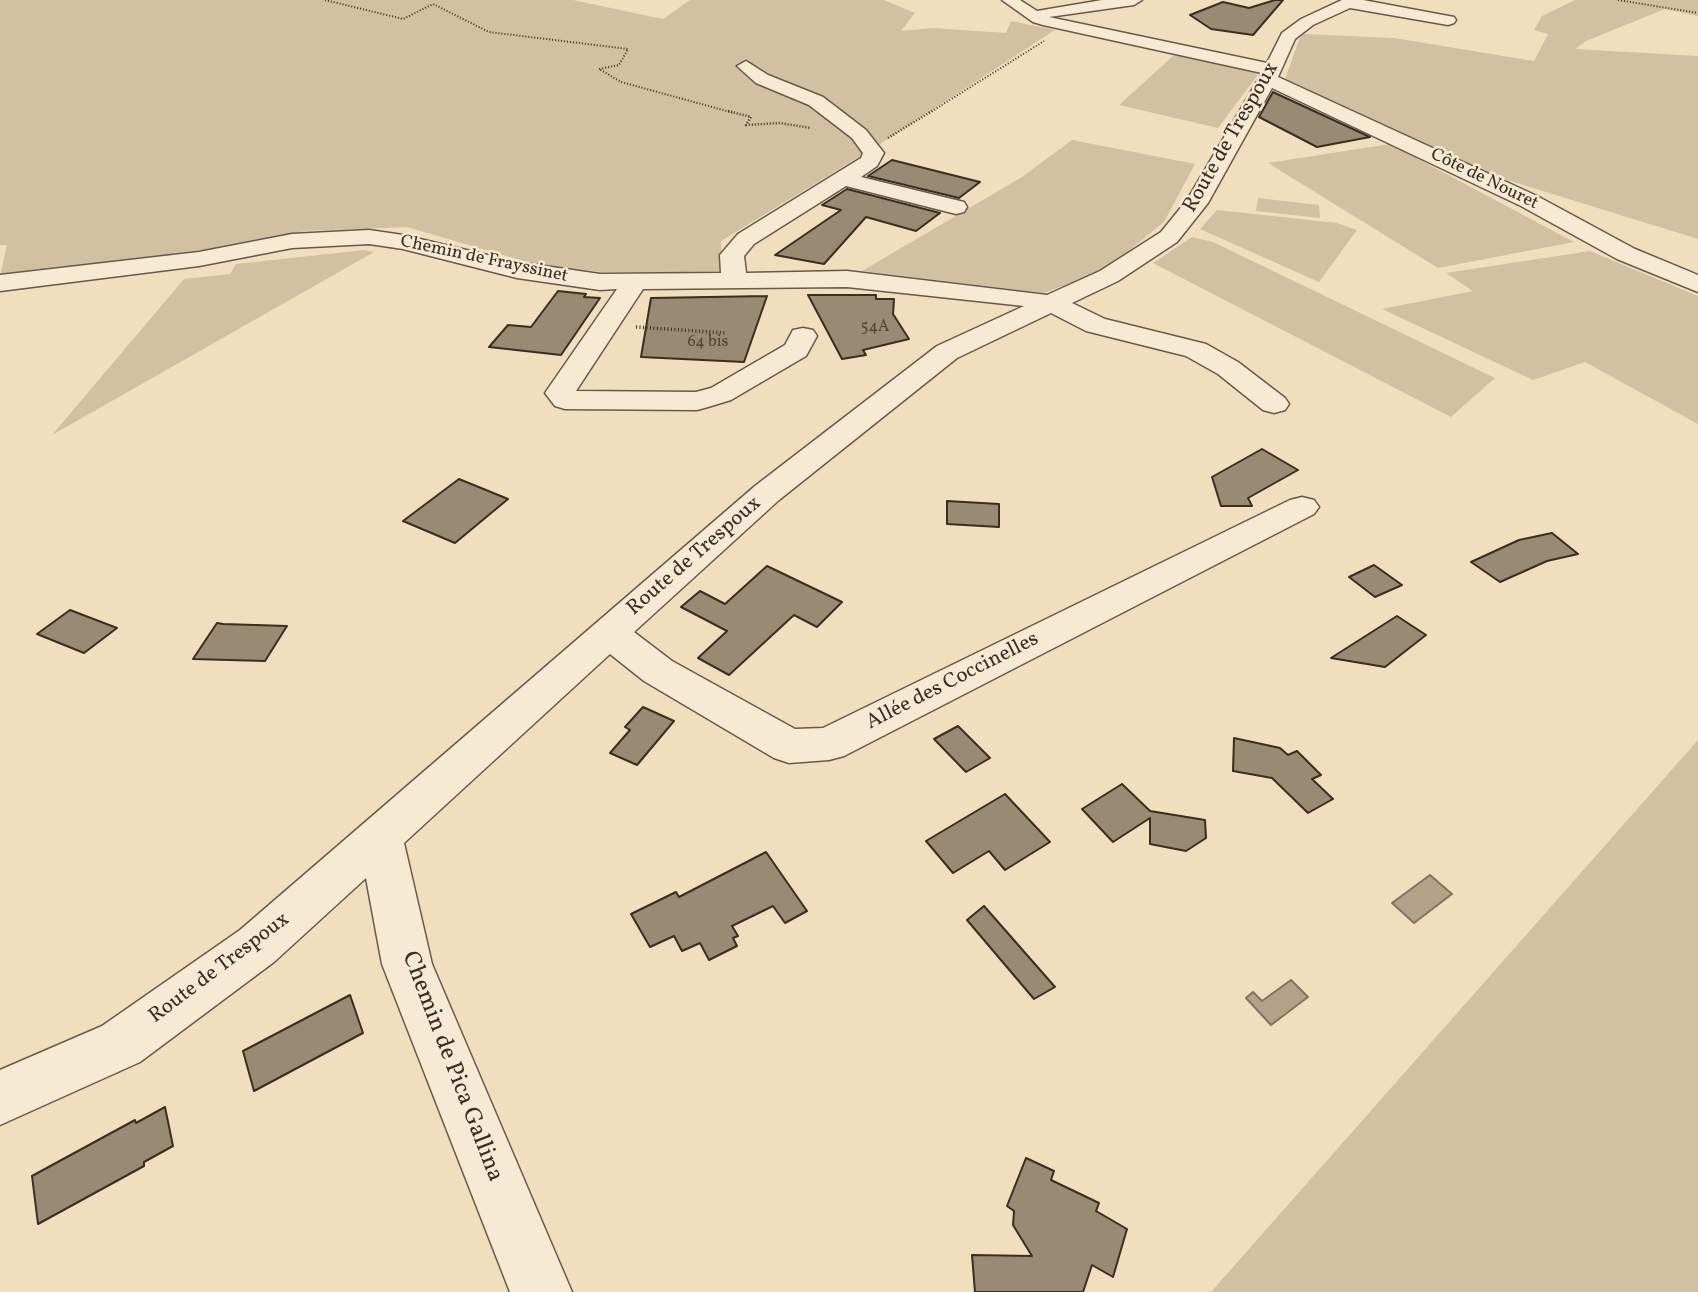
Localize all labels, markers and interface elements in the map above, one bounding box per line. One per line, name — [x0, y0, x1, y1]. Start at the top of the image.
street label: Route de Trespoux — [1179, 58, 1285, 218]
street label: Côte de Nouret — [1427, 145, 1541, 215]
street label: Chemin de Frayssinet — [398, 232, 570, 288]
house number: 54A — [861, 318, 889, 338]
house number: 64 bis — [688, 333, 728, 353]
street label: Route de Trespoux — [623, 492, 767, 622]
street label: Allée des Coccinelles — [862, 628, 1044, 736]
street label: Route de Trespoux — [145, 908, 295, 1030]
street label: Chemin de Pica Gallina — [394, 948, 508, 1186]

